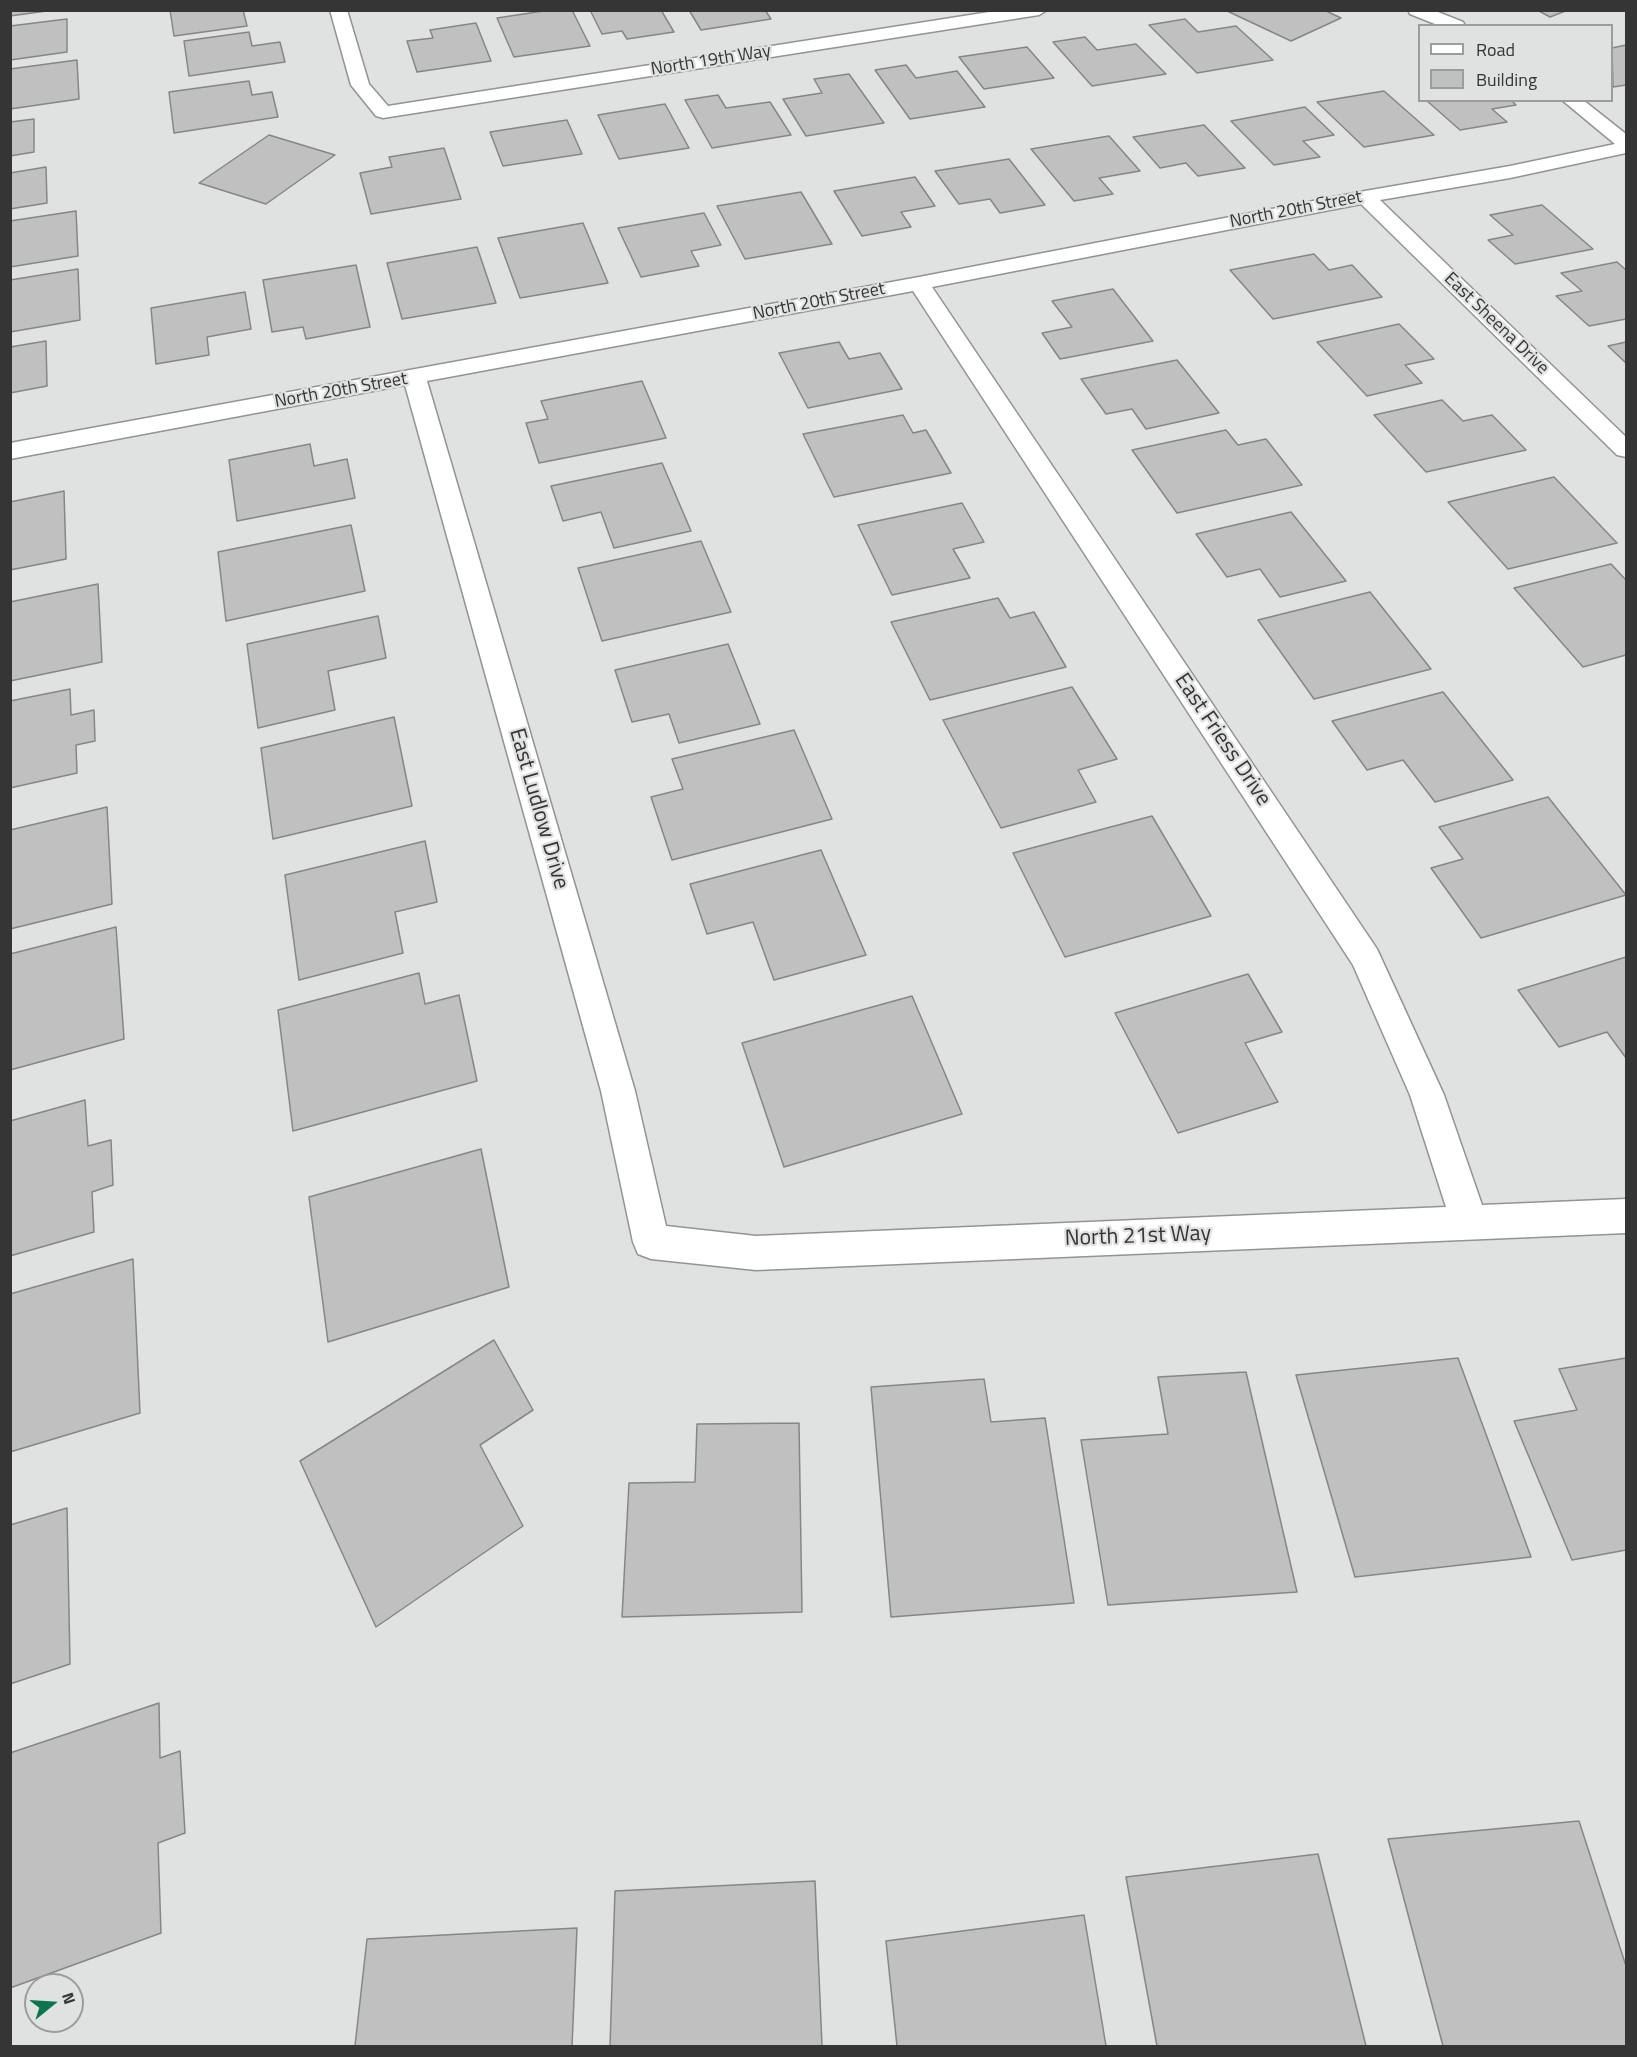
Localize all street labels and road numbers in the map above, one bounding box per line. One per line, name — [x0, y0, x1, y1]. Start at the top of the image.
street label: North 19th Way — [649, 41, 773, 81]
street label: North 20th Street — [1228, 187, 1364, 233]
street label: East Sheena Drive — [1439, 269, 1553, 379]
street label: North 20th Street — [751, 279, 887, 325]
street label: North 20th Street — [273, 369, 409, 413]
street label: East Friess Drive — [1168, 669, 1276, 811]
street label: East Ludlow Drive — [502, 726, 574, 892]
street label: North 21st Way — [1064, 1221, 1212, 1253]

